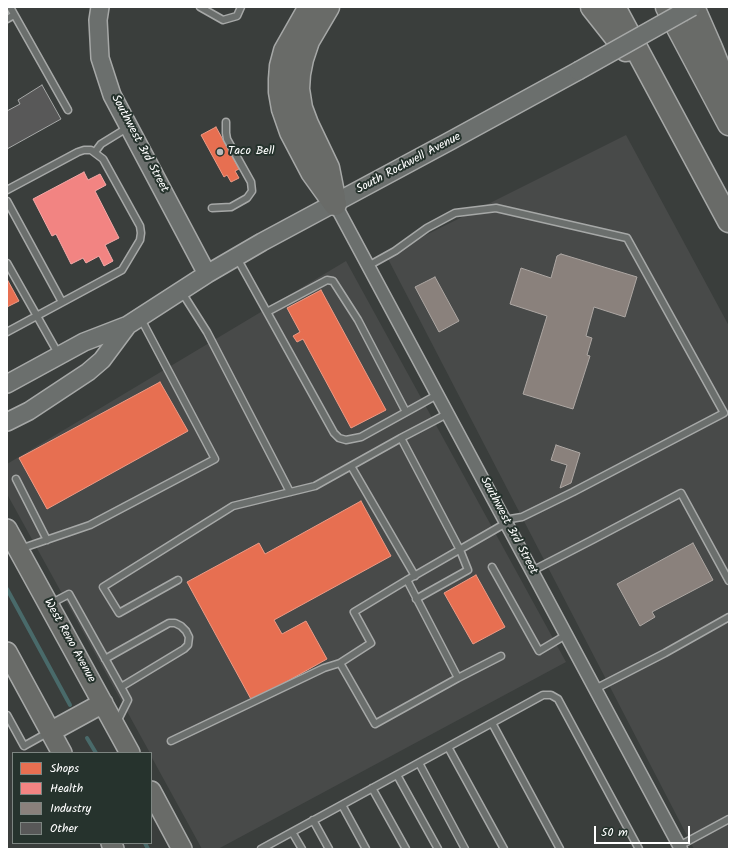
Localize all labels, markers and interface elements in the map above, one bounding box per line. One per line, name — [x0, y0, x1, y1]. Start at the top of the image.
street label: Southwest 3rd Street — [107, 93, 171, 195]
street label: South Rockwell Avenue — [354, 130, 464, 198]
place label: Taco Bell — [228, 145, 275, 159]
marker: Taco Bell — [215, 147, 225, 157]
street label: Southwest 3rd Street — [476, 475, 540, 577]
street label: West Reno Avenue — [40, 597, 98, 685]
legend — [12, 752, 152, 844]
text: Shops — [50, 759, 79, 778]
text: Health — [50, 779, 83, 798]
text: Industry — [50, 799, 91, 818]
scale bar — [596, 818, 692, 844]
text: Other — [50, 819, 78, 838]
text: 50 m — [601, 823, 628, 842]

